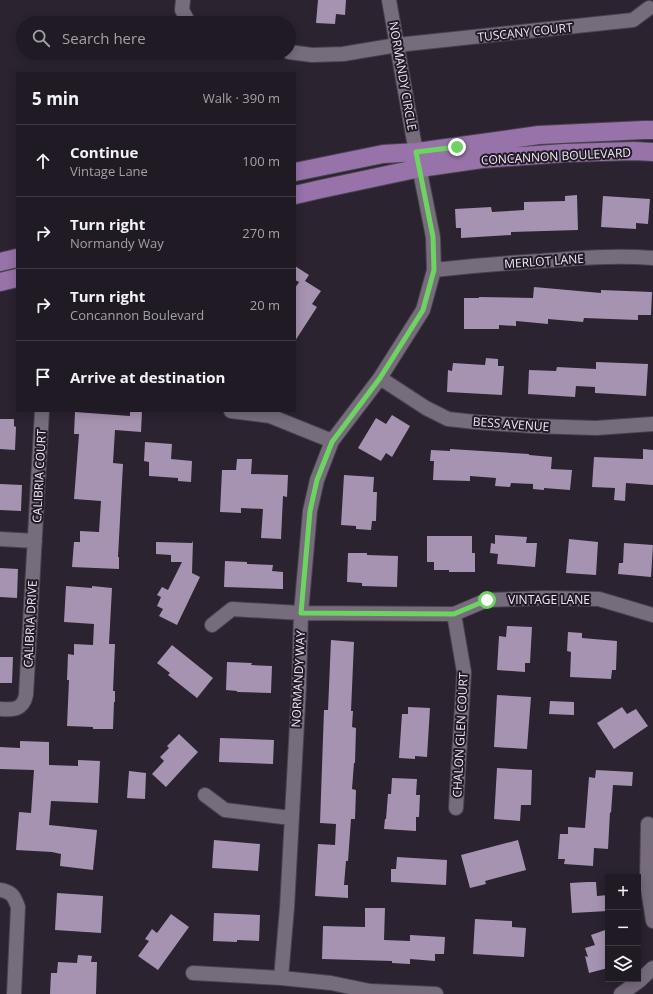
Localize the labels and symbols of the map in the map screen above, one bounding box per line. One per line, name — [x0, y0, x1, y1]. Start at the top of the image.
street label: TUSCANY COURT — [477, 19, 574, 45]
street label: NORMANDY CIRCLE — [385, 20, 421, 132]
route end — [448, 138, 466, 156]
street label: CONCANNON BOULEVARD — [481, 144, 631, 168]
street label: MERLOT LANE — [504, 250, 584, 272]
street label: BESS AVENUE — [472, 413, 550, 435]
street label: CALIBRIA COURT — [28, 428, 50, 523]
street label: CALIBRIA DRIVE — [19, 580, 41, 668]
route start — [478, 591, 496, 609]
street label: VINTAGE LANE — [508, 591, 590, 608]
street label: NORMANDY WAY — [287, 630, 309, 728]
street label: CHALON GLEN COURT — [448, 672, 472, 798]

